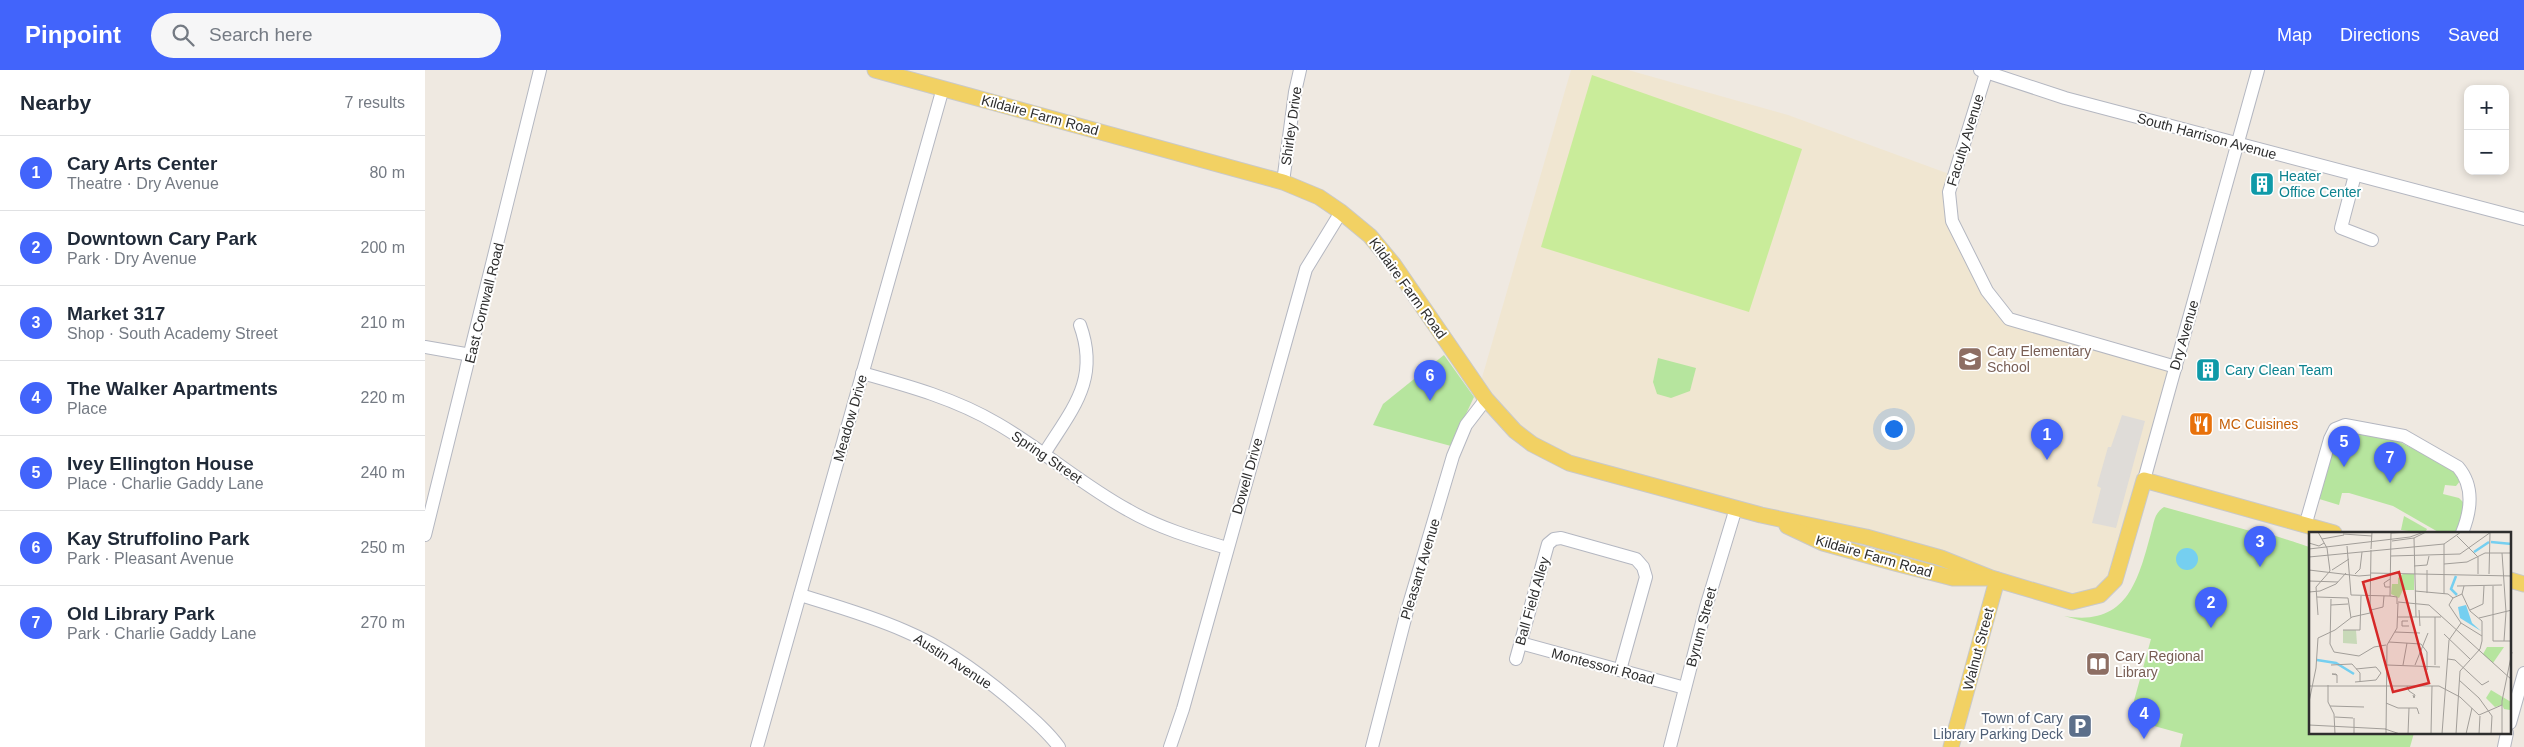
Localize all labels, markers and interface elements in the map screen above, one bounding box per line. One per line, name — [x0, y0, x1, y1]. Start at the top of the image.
search box — [151, 13, 501, 58]
text: Pinpoint — [25, 21, 121, 48]
icon: search — [169, 21, 197, 49]
text: Search here — [209, 24, 313, 45]
text: Map — [2277, 25, 2312, 45]
text: Directions — [2340, 25, 2420, 45]
text: Saved — [2448, 25, 2499, 45]
street label: Shirley Drive — [1278, 85, 1304, 166]
map controls — [2464, 85, 2509, 175]
button: + — [2464, 85, 2509, 130]
text: Nearby — [20, 91, 91, 114]
street label: Kildaire Farm Road — [980, 92, 1100, 138]
street label: Faculty Avenue — [1943, 92, 1987, 188]
text: 7 results — [345, 94, 405, 111]
street label: South Harrison Avenue — [2136, 110, 2279, 162]
button: − — [2464, 130, 2509, 175]
text: Cary Arts Center — [67, 153, 217, 174]
text: 1 — [32, 164, 40, 181]
text: 80 m — [369, 164, 405, 181]
place label: Heater Office Center — [2279, 168, 2362, 200]
building icon: Heater Office Center — [2249, 171, 2275, 197]
text: Theatre · Dry Avenue — [67, 175, 219, 192]
text: Downtown Cary Park — [67, 228, 257, 249]
street label: Kildaire Farm Road — [1366, 235, 1450, 341]
text: 2 — [32, 239, 40, 256]
text: 200 m — [361, 239, 405, 256]
street label: East Cornwall Road — [461, 241, 507, 365]
text: Park · Dry Avenue — [67, 250, 197, 267]
street label: Dry Avenue — [2166, 298, 2202, 372]
text: Market 317 — [67, 303, 165, 324]
text: 3 — [32, 314, 40, 331]
text: 210 m — [361, 314, 405, 331]
text: Shop · South Academy Street — [67, 325, 278, 342]
place label: Cary Elementary School — [1987, 343, 2091, 375]
school or university icon: Cary Elementary School — [1957, 346, 1983, 372]
building icon: Cary Clean Team — [2195, 357, 2221, 383]
pin: 6 — [1414, 360, 1446, 401]
place label: Cary Clean Team — [2225, 362, 2333, 378]
street label: Meadow Drive — [830, 373, 870, 463]
text: The Walker Apartments — [67, 378, 278, 399]
text: 4 — [32, 389, 40, 406]
text: 220 m — [361, 389, 405, 406]
text: Place — [67, 400, 107, 417]
restaurant icon: MC Cuisines — [2188, 411, 2214, 437]
your location — [1881, 416, 1907, 442]
place label: MC Cuisines — [2219, 416, 2298, 432]
pin: 1 — [2031, 419, 2063, 460]
pin: 5 — [2328, 426, 2360, 467]
street label: Spring Street — [1009, 428, 1085, 487]
street label: Dowell Drive — [1228, 436, 1266, 516]
pin: 7 — [2374, 442, 2406, 483]
text: Ivey Ellington House — [67, 453, 254, 474]
text: 5 — [32, 464, 40, 481]
text: 240 m — [361, 464, 405, 481]
text: Place · Charlie Gaddy Lane — [67, 475, 264, 492]
street label: Pleasant Avenue — [1397, 516, 1443, 621]
pin: 3 — [2244, 526, 2276, 567]
text: Kay Struffolino Park — [67, 528, 250, 549]
street label: Kildaire Farm Road — [1814, 532, 1934, 580]
inset map — [2309, 532, 2511, 734]
text: 6 — [32, 539, 40, 556]
text: 250 m — [361, 539, 405, 556]
text: Park · Pleasant Avenue — [67, 550, 234, 567]
street label: Ball Field Alley — [1512, 555, 1552, 647]
street label: Byrum Street — [1683, 585, 1719, 669]
pin: 2 — [2195, 587, 2227, 628]
text: Old Library Park — [67, 603, 215, 624]
street label: Walnut Street — [1959, 606, 1997, 692]
text: 7 — [32, 614, 40, 631]
text: 270 m — [361, 614, 405, 631]
text: Park · Charlie Gaddy Lane — [67, 625, 256, 642]
street label: Austin Avenue — [911, 630, 995, 692]
street label: Montessori Road — [1550, 645, 1656, 687]
place label: Cary Regional Library — [2115, 648, 2204, 680]
library icon: Cary Regional Library — [2085, 651, 2111, 677]
pin: 4 — [2128, 698, 2160, 739]
place label: Town of Cary Library Parking Deck — [1933, 710, 2064, 742]
parking icon: Town of Cary Library Parking Deck — [2067, 713, 2093, 739]

